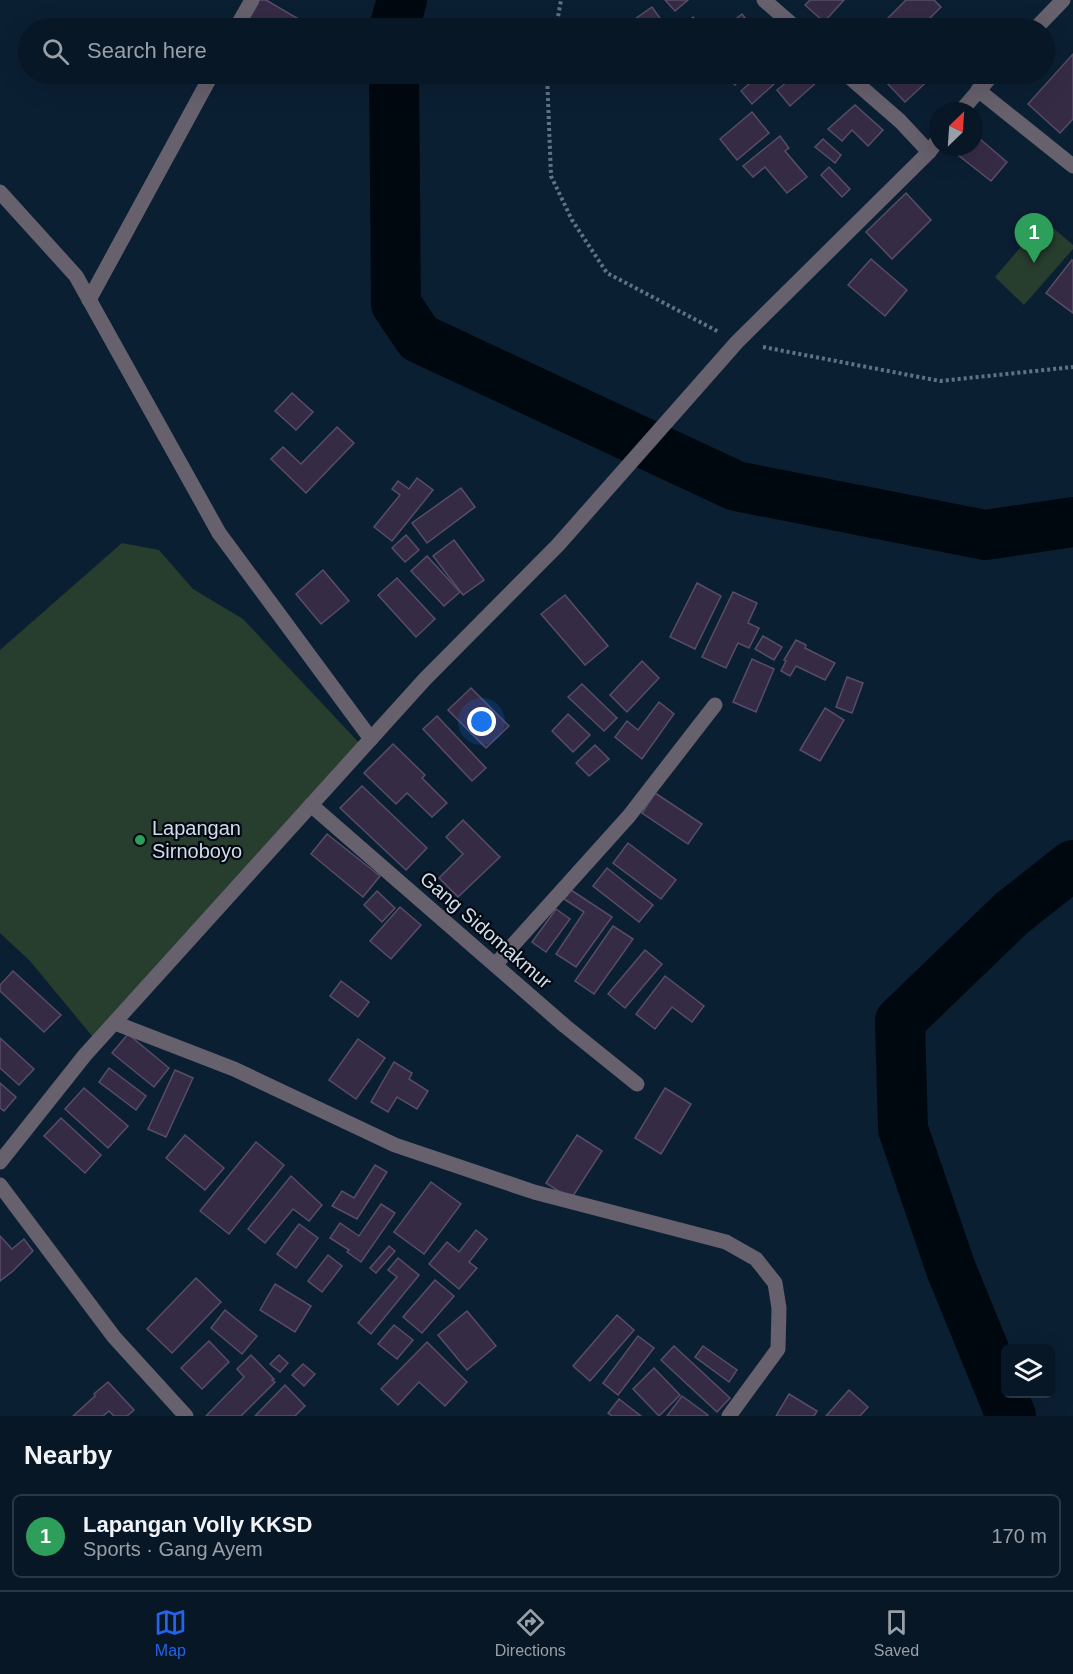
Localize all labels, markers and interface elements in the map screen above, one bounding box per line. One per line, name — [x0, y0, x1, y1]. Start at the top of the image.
search box — [18, 18, 1055, 84]
icon: search — [39, 35, 72, 68]
text: Search here — [87, 38, 207, 63]
north arrow — [929, 102, 983, 156]
pin: 1 — [1014, 214, 1054, 263]
your location — [467, 707, 496, 736]
place label: Lapangan Sirnoboyo — [152, 817, 242, 862]
marker: Lapangan Sirnoboyo — [133, 833, 147, 847]
street label: Gang Sidomakmur — [416, 867, 556, 993]
map controls — [1001, 1344, 1055, 1398]
button: layers — [1001, 1344, 1055, 1398]
text: Nearby — [24, 1440, 112, 1470]
text: Lapangan Volly KKSD — [83, 1512, 312, 1537]
text: 1 — [40, 1525, 51, 1547]
text: 170 m — [991, 1525, 1047, 1547]
text: Sports · Gang Ayem — [83, 1538, 263, 1560]
tab: Map — [154, 1606, 187, 1660]
tab: Directions — [495, 1606, 566, 1660]
tab: Saved — [874, 1606, 919, 1660]

